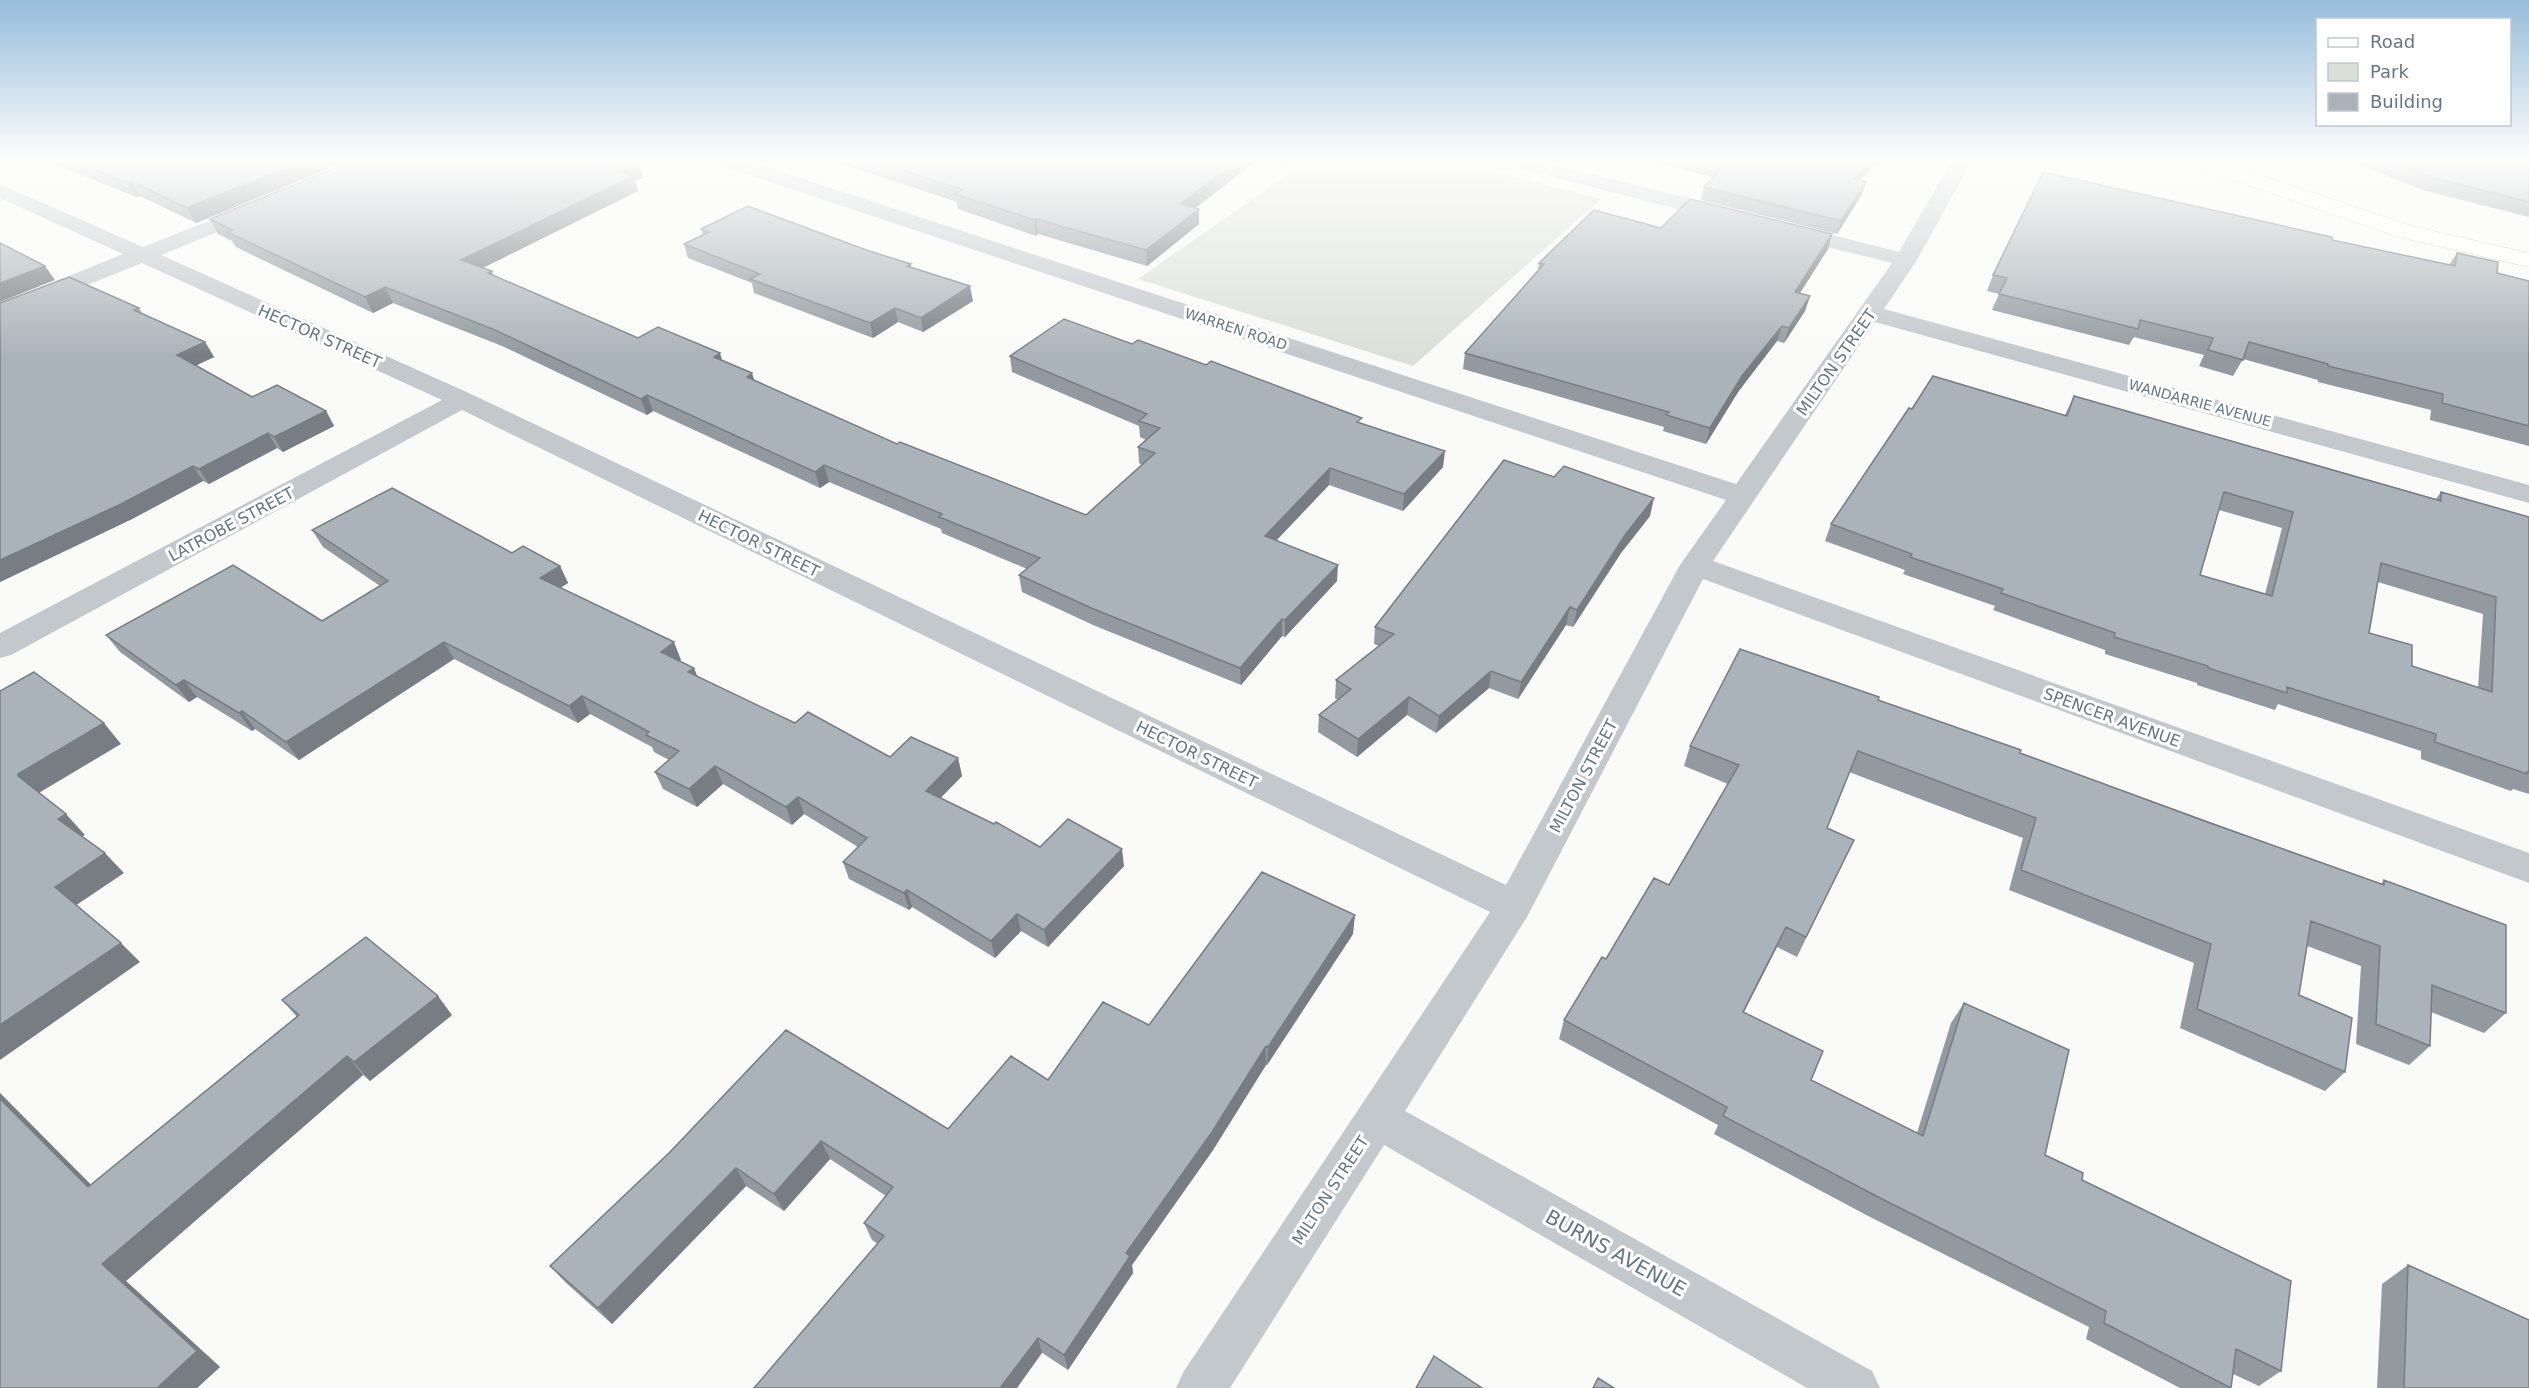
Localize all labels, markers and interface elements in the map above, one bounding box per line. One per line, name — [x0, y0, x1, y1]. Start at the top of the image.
legend — [2316, 18, 2511, 126]
text: Road — [2370, 31, 2415, 52]
text: Park — [2370, 61, 2409, 82]
text: Building — [2370, 91, 2443, 112]
street label: HECTOR STREET — [255, 301, 385, 372]
street label: WARREN ROAD — [1183, 305, 1289, 353]
street label: MILTON STREET — [1793, 305, 1880, 419]
street label: WANDARRIE AVENUE — [2127, 376, 2273, 430]
street label: LATROBE STREET — [165, 483, 298, 566]
street label: HECTOR STREET — [695, 506, 823, 581]
street label: SPENCER AVENUE — [2041, 684, 2183, 751]
street label: MILTON STREET — [1546, 716, 1621, 836]
street label: HECTOR STREET — [1133, 717, 1261, 792]
street label: MILTON STREET — [1288, 1132, 1373, 1248]
street label: BURNS AVENUE — [1541, 1204, 1691, 1302]

